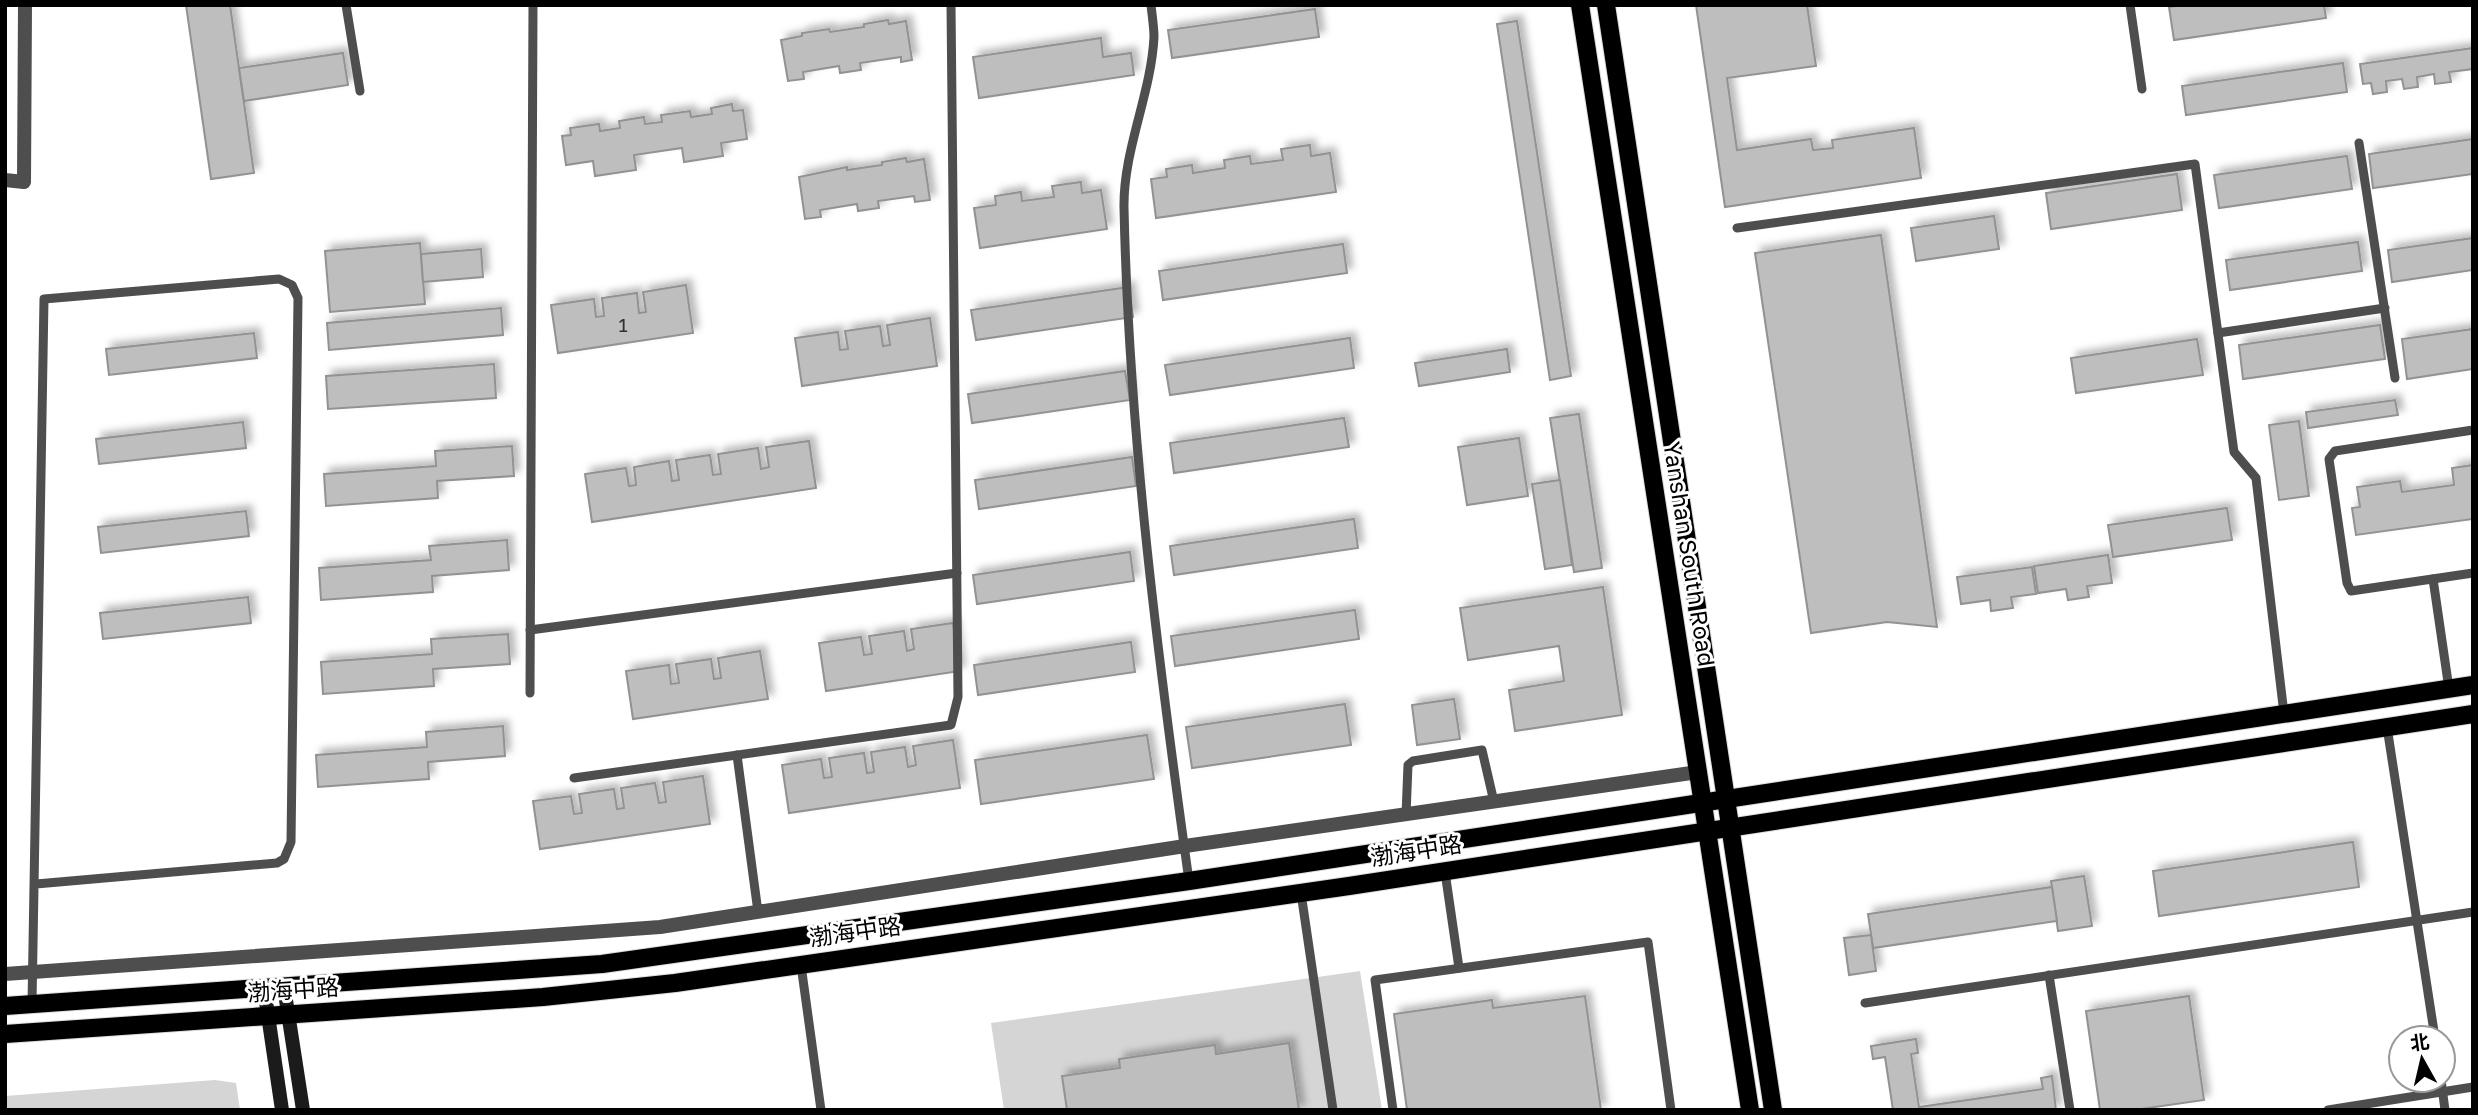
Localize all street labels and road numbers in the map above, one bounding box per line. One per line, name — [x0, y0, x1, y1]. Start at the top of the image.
street label: Yanshan South Road — [1658, 439, 1722, 668]
street label: 渤海中路 — [1368, 829, 1463, 871]
street label: 渤海中路 — [807, 911, 902, 951]
street label: 渤海中路 — [246, 972, 340, 1006]

